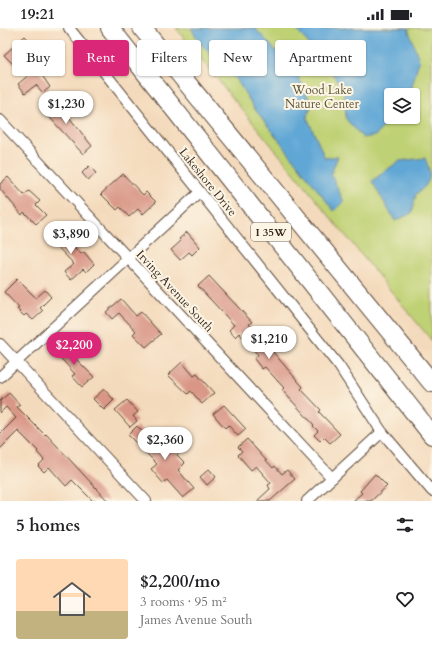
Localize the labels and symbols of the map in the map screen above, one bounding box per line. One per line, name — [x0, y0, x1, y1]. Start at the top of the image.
park label: Wood Lake Nature Center — [285, 82, 360, 112]
pin: $1,230 — [33, 91, 99, 125]
street label: Lakeshore Drive — [176, 145, 240, 219]
pin: $3,890 — [38, 221, 104, 255]
road number: I 35W — [251, 223, 291, 241]
street label: Irving Avenue South — [133, 247, 217, 336]
pin: $1,210 — [236, 326, 302, 360]
pin: $2,200 — [41, 332, 107, 366]
pin: $2,360 — [132, 427, 198, 461]

